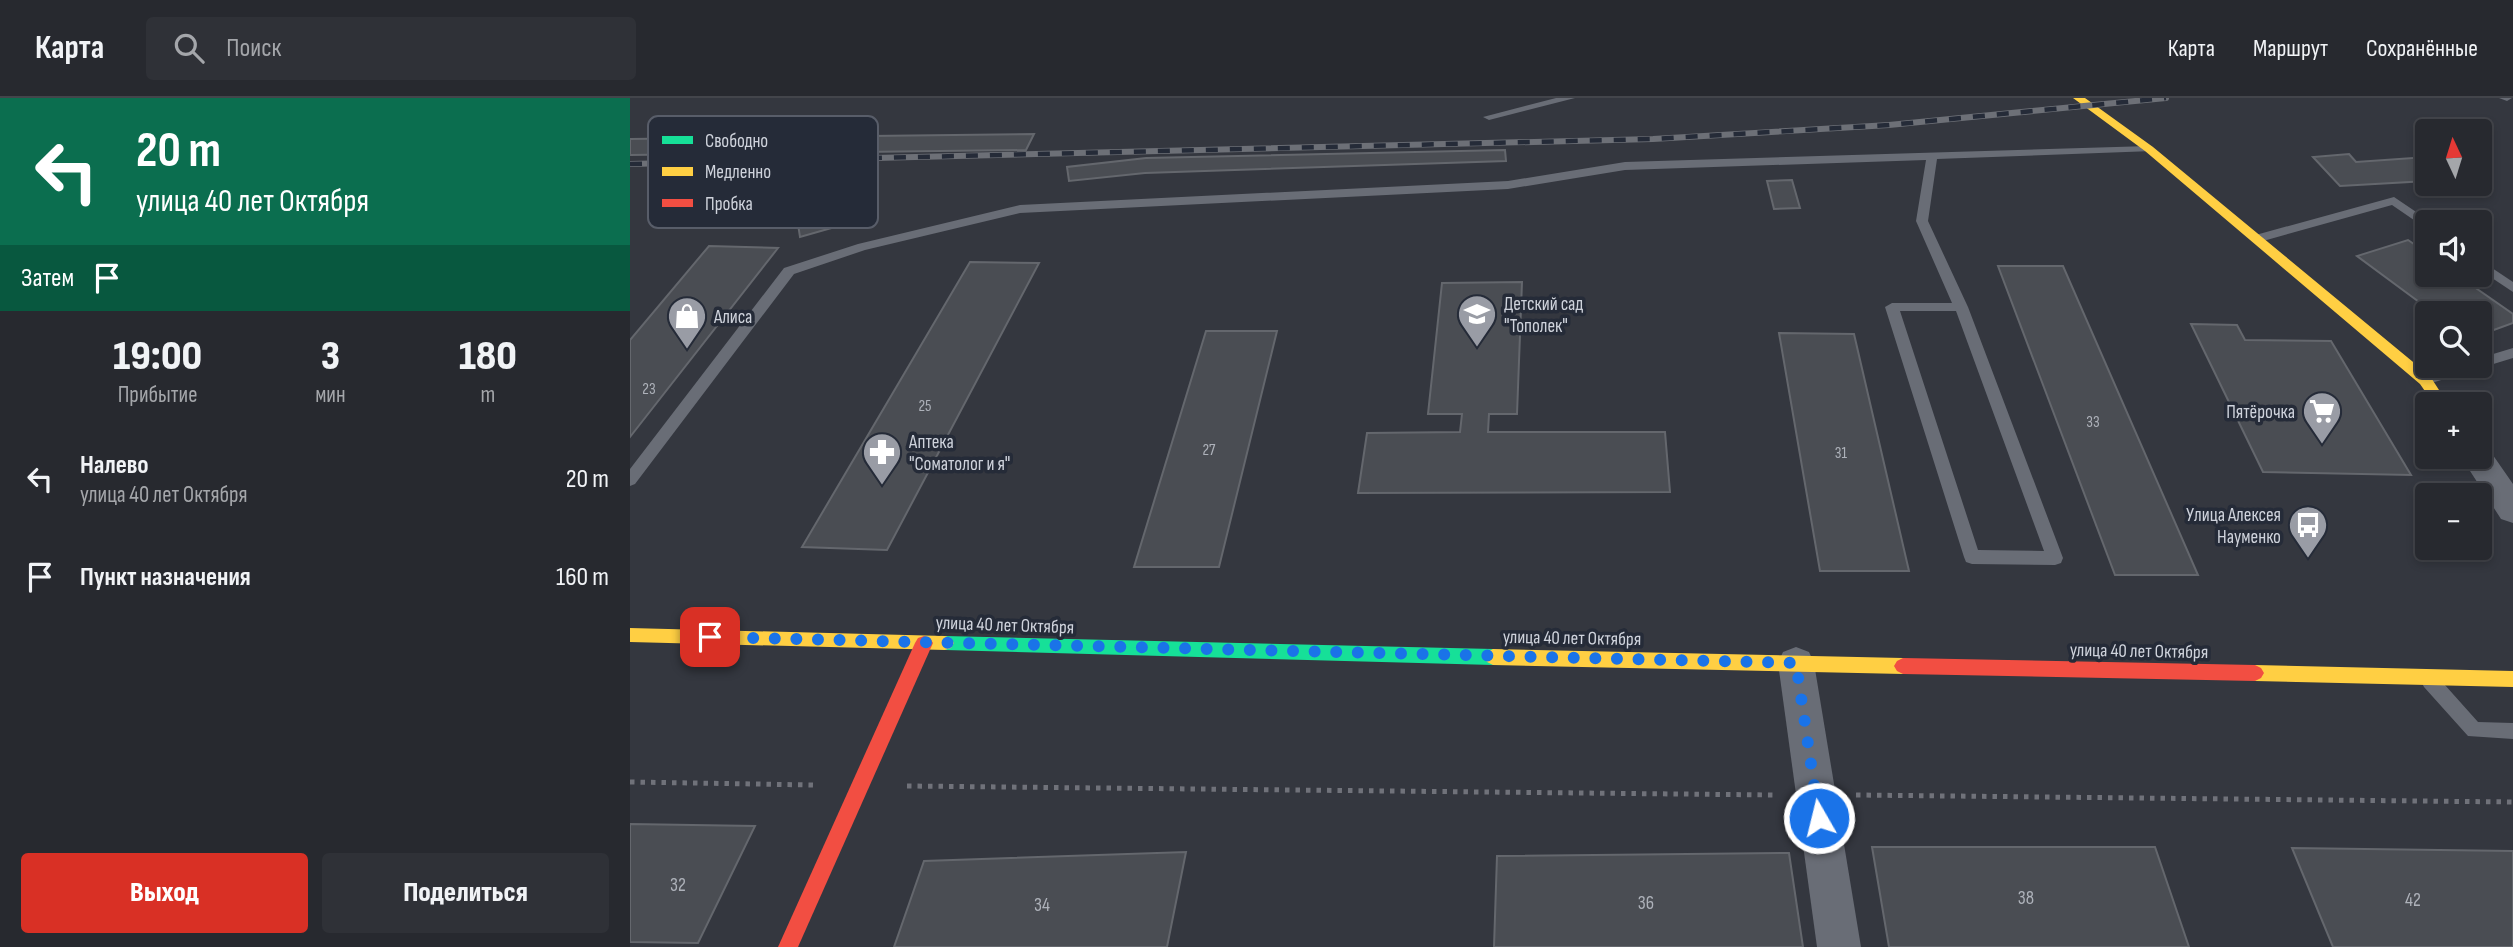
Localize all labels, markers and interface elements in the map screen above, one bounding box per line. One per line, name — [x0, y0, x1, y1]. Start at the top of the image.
search box — [146, 17, 636, 80]
text: Карта — [35, 28, 104, 68]
icon: search — [170, 29, 208, 67]
text: Поиск — [226, 33, 281, 64]
text: Карта — [2168, 34, 2215, 63]
text: Маршрут — [2253, 34, 2328, 63]
text: Сохранённые — [2366, 34, 2478, 63]
legend — [648, 116, 878, 228]
north arrow — [2415, 119, 2492, 196]
map controls — [2415, 119, 2492, 560]
text: 20 m — [136, 122, 221, 181]
icon: left — [21, 126, 112, 217]
text: Свободно — [705, 130, 768, 153]
text: Медленно — [705, 161, 771, 184]
text: улица 40 лет Октября — [136, 182, 369, 221]
text: Пробка — [705, 193, 753, 216]
button: sound — [2415, 210, 2492, 287]
icon: arrive — [88, 259, 126, 297]
text: Затем — [21, 263, 74, 294]
school or university icon: Детский сад "Тополек" — [1456, 293, 1498, 348]
place label: Детский сад "Тополек" — [1504, 293, 1583, 338]
shop icon: Алиса — [666, 295, 708, 350]
button: search — [2415, 301, 2492, 378]
place label: Алиса — [713, 306, 752, 329]
text: 19:00 — [113, 331, 202, 382]
text: 3 — [321, 331, 340, 382]
text: 180 — [459, 331, 517, 382]
house number: 23 — [642, 380, 656, 399]
text: Прибытие — [118, 381, 197, 409]
text: мин — [315, 381, 346, 409]
text: m — [480, 381, 495, 409]
supermarket icon: Пятёрочка — [2301, 390, 2343, 445]
button: + — [2415, 392, 2492, 469]
house number: 25 — [918, 397, 932, 416]
place label: Пятёрочка — [2226, 401, 2295, 424]
house number: 33 — [2086, 413, 2100, 432]
pharmacy icon: Аптека "Соматолог и я" — [861, 431, 903, 486]
place label: Аптека "Соматолог и я" — [908, 431, 1010, 476]
house number: 27 — [1202, 441, 1216, 460]
house number: 31 — [1835, 444, 1848, 463]
text: Налево — [80, 450, 149, 481]
icon: left — [21, 460, 59, 498]
text: 20 m — [566, 464, 609, 495]
text: улица 40 лет Октября — [80, 481, 248, 509]
button: − — [2415, 483, 2492, 560]
place label: Улица Алексея Науменко — [2186, 504, 2281, 549]
bus stop icon: Улица Алексея Науменко — [2287, 504, 2329, 559]
icon: arrive — [21, 558, 59, 596]
text: Пункт назначения — [80, 562, 251, 593]
text: 160 m — [556, 562, 609, 593]
pin — [680, 607, 740, 667]
street label: улица 40 лет Октября — [935, 612, 1075, 639]
icon: arrive — [691, 618, 729, 656]
street label: улица 40 лет Октября — [1503, 626, 1641, 651]
street label: улица 40 лет Октября — [2070, 639, 2208, 664]
position arrow — [1782, 781, 1856, 855]
button: Выход — [21, 853, 308, 933]
button: Поделиться — [322, 853, 609, 933]
house number: 32 — [670, 874, 686, 897]
house number: 38 — [2018, 887, 2034, 910]
house number: 42 — [2405, 889, 2421, 912]
house number: 36 — [1638, 892, 1654, 915]
house number: 34 — [1034, 894, 1050, 917]

